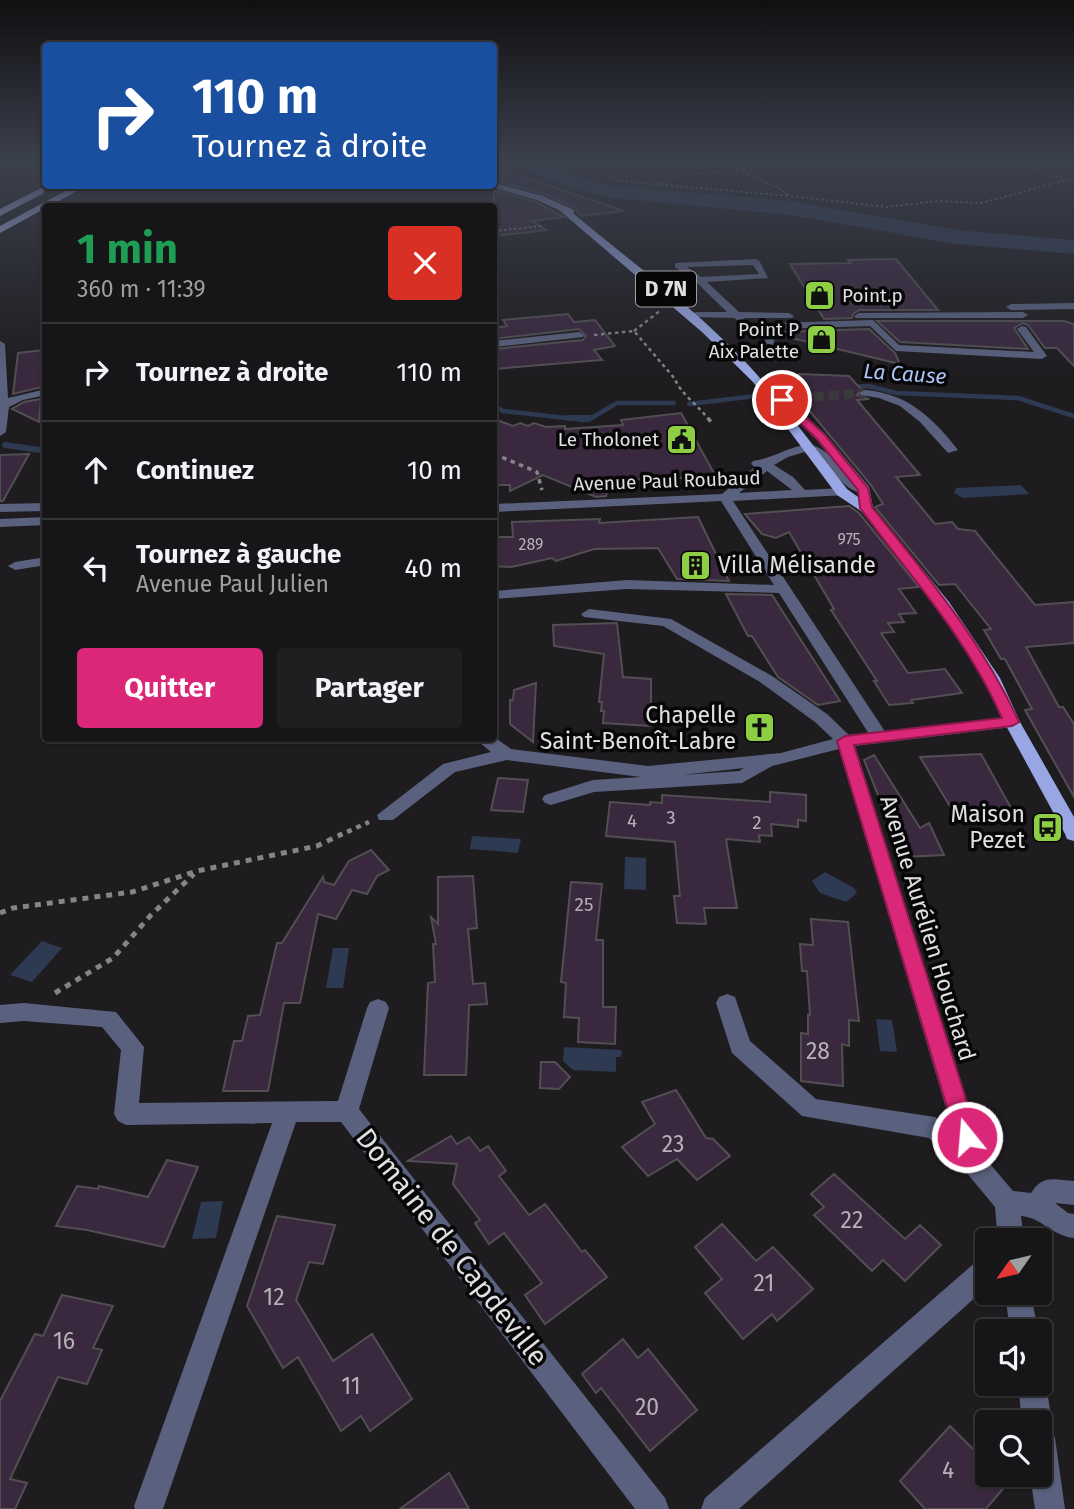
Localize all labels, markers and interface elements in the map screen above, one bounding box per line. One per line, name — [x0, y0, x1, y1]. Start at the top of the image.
text: 110 m — [192, 67, 318, 126]
icon: right — [77, 70, 168, 161]
text: Tournez à droite — [192, 127, 428, 165]
text: 1 min — [77, 224, 178, 274]
button: close — [388, 226, 462, 300]
road number: D 7N — [636, 272, 696, 306]
text: 360 m · 11:39 — [77, 275, 206, 303]
shop icon: Point.p — [802, 278, 836, 312]
place label: Point.p — [842, 284, 903, 307]
place label: Point P Aix Palette — [709, 318, 799, 363]
shop icon: Point P Aix Palette — [805, 323, 839, 357]
icon: right — [77, 353, 115, 391]
text: Tournez à droite — [136, 357, 328, 388]
text: 110 m — [396, 357, 462, 388]
water label: La Cause — [863, 358, 947, 390]
pin — [752, 370, 812, 430]
icon: arrive — [763, 381, 801, 419]
public building icon: Le Tholonet — [665, 422, 699, 456]
place label: Le Tholonet — [558, 428, 659, 451]
icon: ahead — [77, 451, 115, 489]
text: Continuez — [136, 455, 254, 486]
text: 10 m — [407, 455, 462, 486]
street label: Avenue Paul Roubaud — [573, 466, 761, 496]
house number: 975 — [837, 530, 861, 549]
house number: 289 — [519, 535, 543, 554]
text: Tournez à gauche — [136, 539, 341, 570]
building icon: Villa Mélisande — [678, 548, 712, 582]
icon: left — [77, 549, 115, 587]
place label: Villa Mélisande — [718, 551, 876, 579]
text: 40 m — [404, 553, 462, 584]
text: Avenue Paul Julien — [136, 570, 329, 598]
button: Quitter — [77, 648, 263, 728]
button: Partager — [277, 648, 462, 728]
place label: Chapelle Saint-Benoît-Labre — [540, 701, 736, 755]
church icon: Chapelle Saint-Benoît-Labre — [742, 711, 776, 745]
street label: Avenue Aurélien Houchard — [874, 792, 982, 1064]
place label: Maison Pezet — [950, 800, 1026, 854]
house number: 3 — [666, 806, 676, 829]
house number: 4 — [627, 809, 637, 832]
bus stop icon: Maison Pezet — [1031, 810, 1065, 844]
house number: 2 — [752, 811, 762, 834]
house number: 25 — [575, 893, 593, 916]
house number: 28 — [806, 1037, 830, 1065]
position arrow — [930, 1100, 1004, 1174]
street label: Domaine de Capdeville — [349, 1122, 555, 1372]
house number: 23 — [662, 1130, 684, 1158]
house number: 22 — [841, 1206, 863, 1234]
north arrow — [975, 1228, 1052, 1306]
map controls — [975, 1228, 1052, 1487]
house number: 21 — [754, 1269, 774, 1297]
house number: 12 — [263, 1283, 285, 1311]
button: sound — [975, 1319, 1052, 1396]
house number: 16 — [53, 1327, 75, 1355]
house number: 11 — [341, 1372, 361, 1400]
house number: 20 — [635, 1393, 659, 1421]
button: search — [975, 1410, 1052, 1487]
house number: 4 — [942, 1456, 954, 1484]

